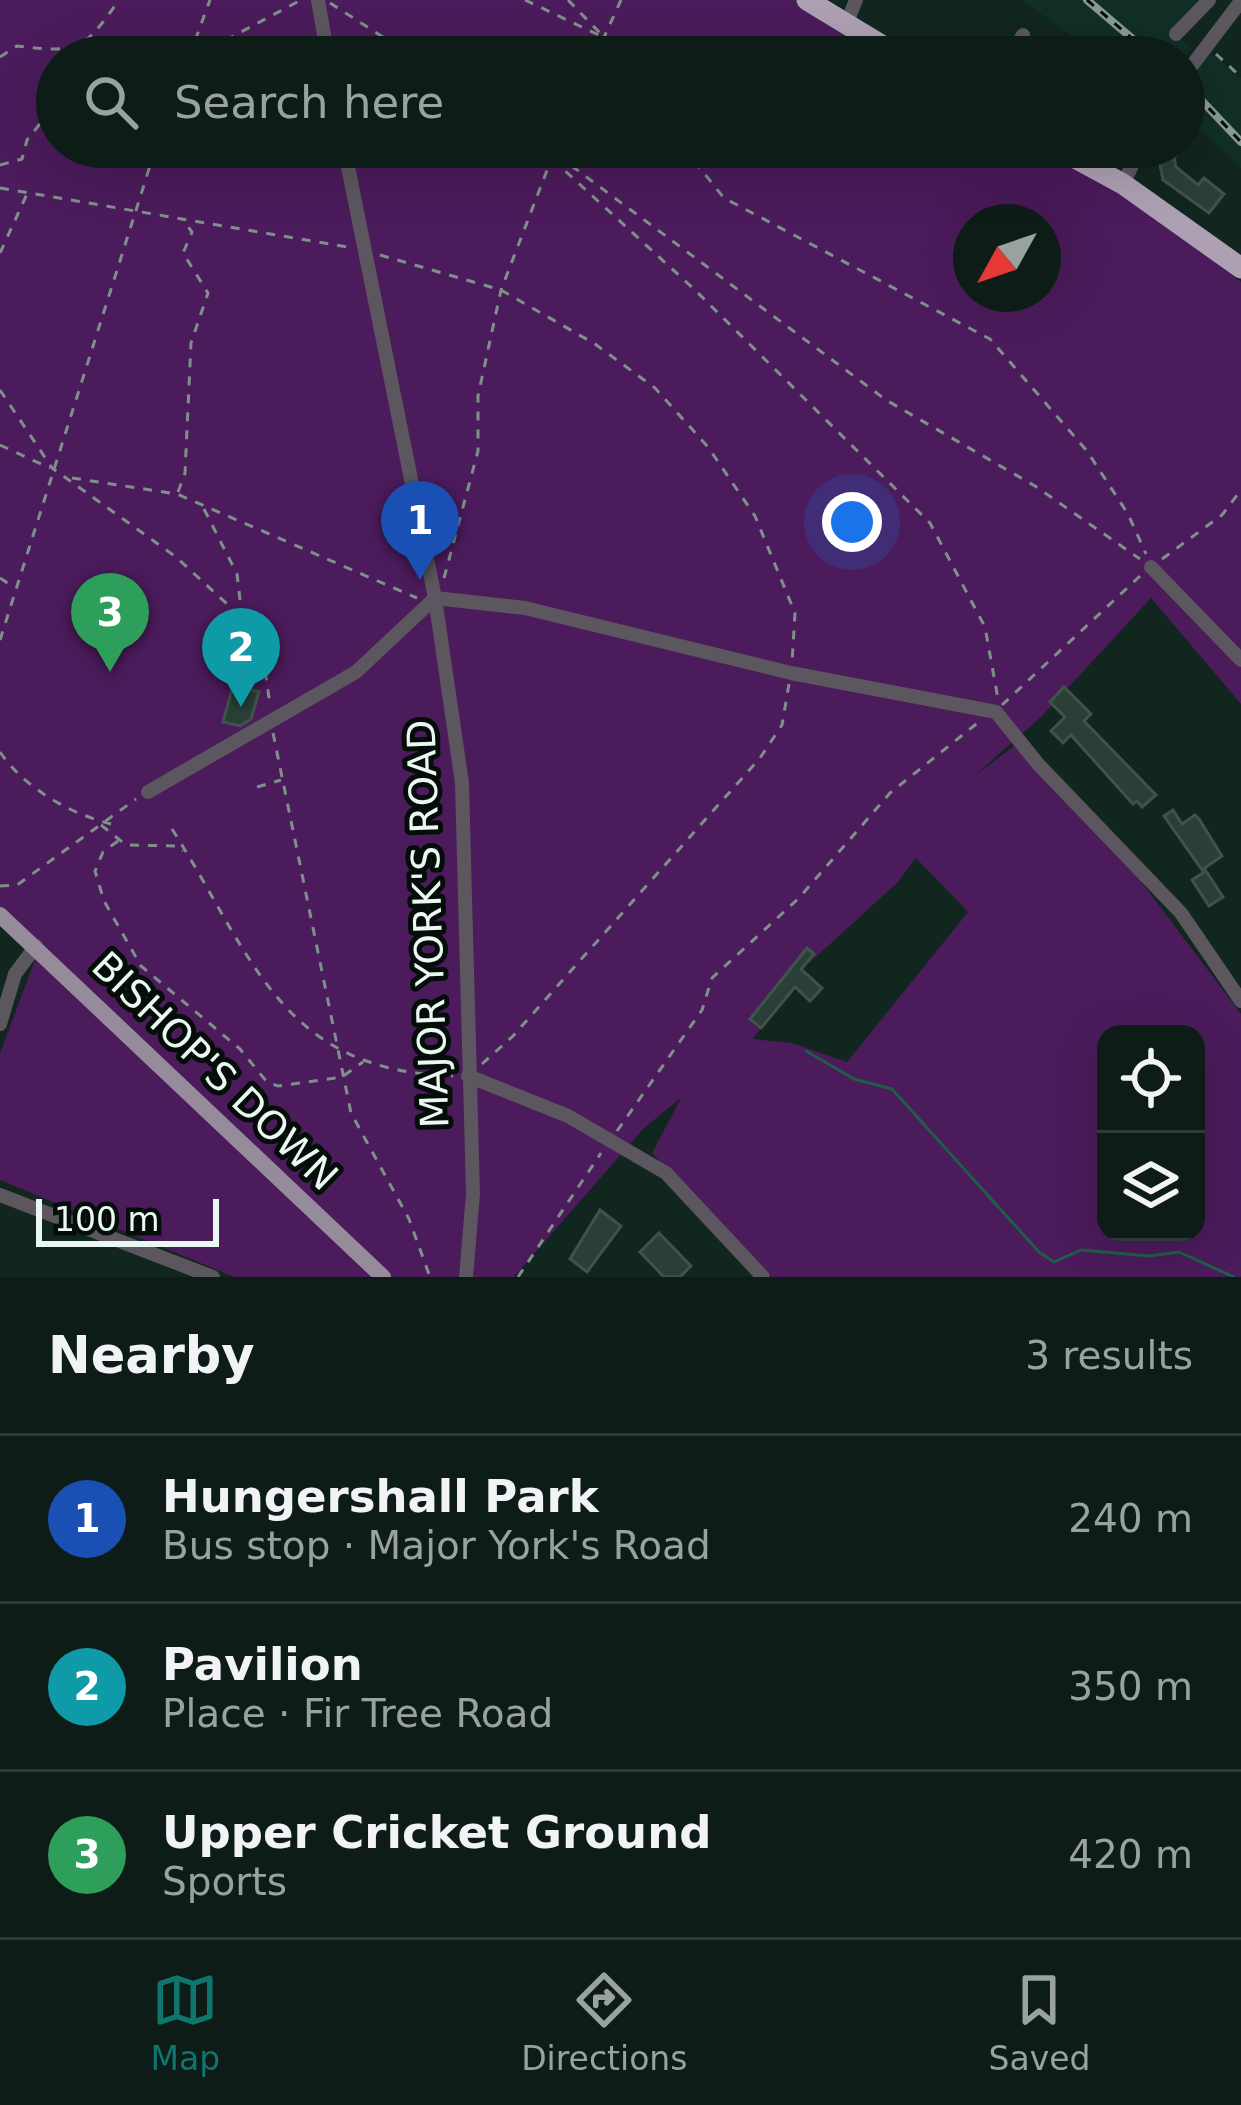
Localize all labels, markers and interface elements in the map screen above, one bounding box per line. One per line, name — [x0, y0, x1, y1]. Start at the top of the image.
search box — [36, 36, 1205, 168]
icon: search — [78, 69, 144, 135]
text: Search here — [174, 76, 444, 129]
north arrow — [953, 204, 1061, 312]
pin: 1 — [381, 481, 459, 580]
your location — [822, 492, 882, 552]
pin: 3 — [71, 573, 149, 672]
pin: 2 — [202, 608, 280, 707]
street label: MAJOR YORK'S ROAD — [398, 719, 458, 1129]
street label: BISHOP'S DOWN — [83, 943, 347, 1199]
map controls — [1097, 1025, 1205, 1241]
button: locate — [1097, 1025, 1205, 1133]
button: layers — [1097, 1133, 1205, 1241]
scale bar — [36, 1193, 219, 1246]
text: 100 m — [54, 1200, 160, 1239]
text: Nearby — [48, 1326, 255, 1385]
text: 3 results — [1025, 1333, 1193, 1378]
text: Hungershall Park — [162, 1470, 599, 1523]
text: 1 — [73, 1496, 101, 1541]
text: 240 m — [1068, 1496, 1193, 1541]
text: Bus stop · Major York's Road — [162, 1523, 711, 1568]
text: Pavilion — [162, 1638, 363, 1691]
text: 2 — [73, 1664, 101, 1709]
text: 350 m — [1068, 1664, 1193, 1709]
text: Place · Fir Tree Road — [162, 1691, 553, 1736]
text: Upper Cricket Ground — [162, 1806, 711, 1859]
text: 3 — [73, 1832, 101, 1877]
text: 420 m — [1068, 1832, 1193, 1877]
text: Sports — [162, 1859, 287, 1904]
tab: Map — [151, 1967, 220, 2078]
tab: Directions — [521, 1967, 687, 2078]
tab: Saved — [989, 1967, 1090, 2078]

